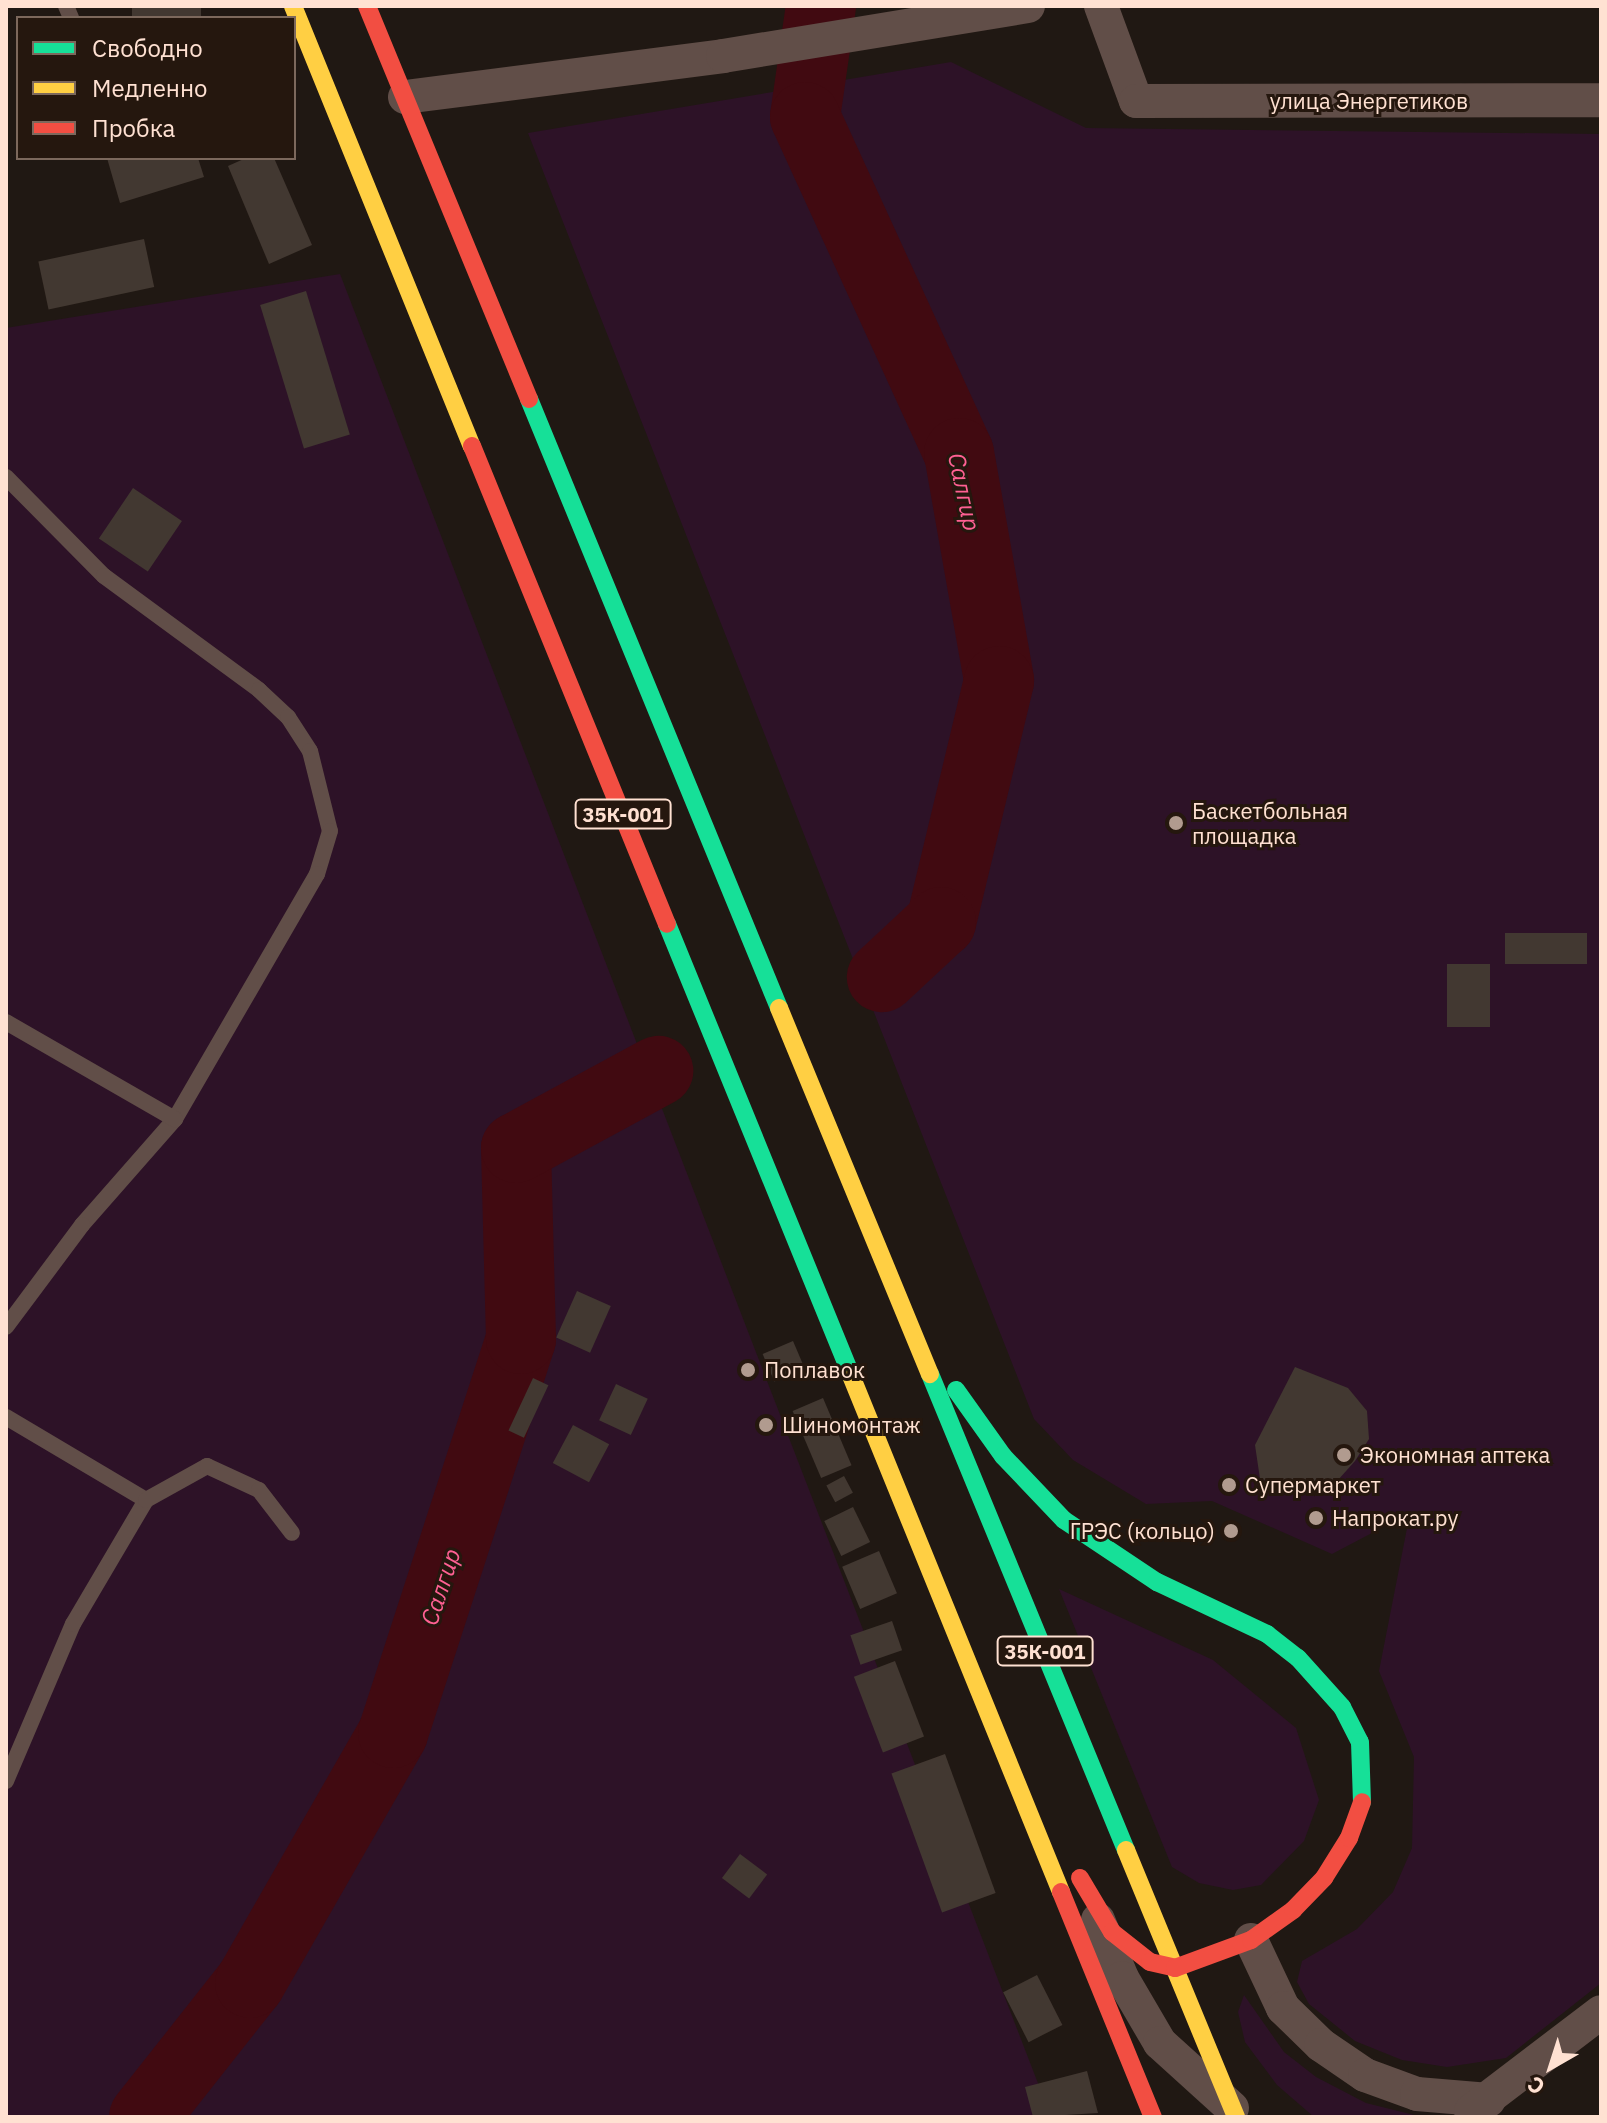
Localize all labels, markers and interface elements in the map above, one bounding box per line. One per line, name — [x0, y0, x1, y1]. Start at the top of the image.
legend — [16, 16, 296, 160]
text: Свободно — [92, 32, 203, 64]
text: Медленно — [92, 72, 208, 104]
street label: улица Энергетиков — [1270, 88, 1468, 114]
text: Пробка — [92, 112, 175, 144]
water label: Салгир — [942, 450, 986, 534]
place label: Баскетбольная площадка — [1192, 797, 1348, 848]
road number: 35К-001 — [573, 798, 673, 830]
marker: Баскетбольная площадка — [1167, 814, 1185, 832]
place label: Поплавок — [764, 1357, 865, 1383]
marker: Поплавок — [739, 1361, 757, 1379]
place label: Шиномонтаж — [782, 1412, 921, 1438]
marker: Шиномонтаж — [757, 1416, 775, 1434]
place label: Экономная аптека — [1360, 1442, 1550, 1468]
marker: Экономная аптека — [1335, 1446, 1353, 1464]
place label: Супермаркет — [1245, 1472, 1381, 1498]
marker: Супермаркет — [1220, 1476, 1238, 1494]
place label: Напрокат.ру — [1332, 1505, 1458, 1531]
marker: Напрокат.ру — [1307, 1509, 1325, 1527]
place label: ГРЭС (кольцо) — [1070, 1518, 1215, 1544]
marker: ГРЭС (кольцо) — [1222, 1522, 1240, 1540]
water label: Салгир — [415, 1545, 467, 1629]
road number: 35К-001 — [995, 1635, 1095, 1667]
north arrow — [1511, 2027, 1591, 2107]
text: С — [1521, 2070, 1550, 2102]

